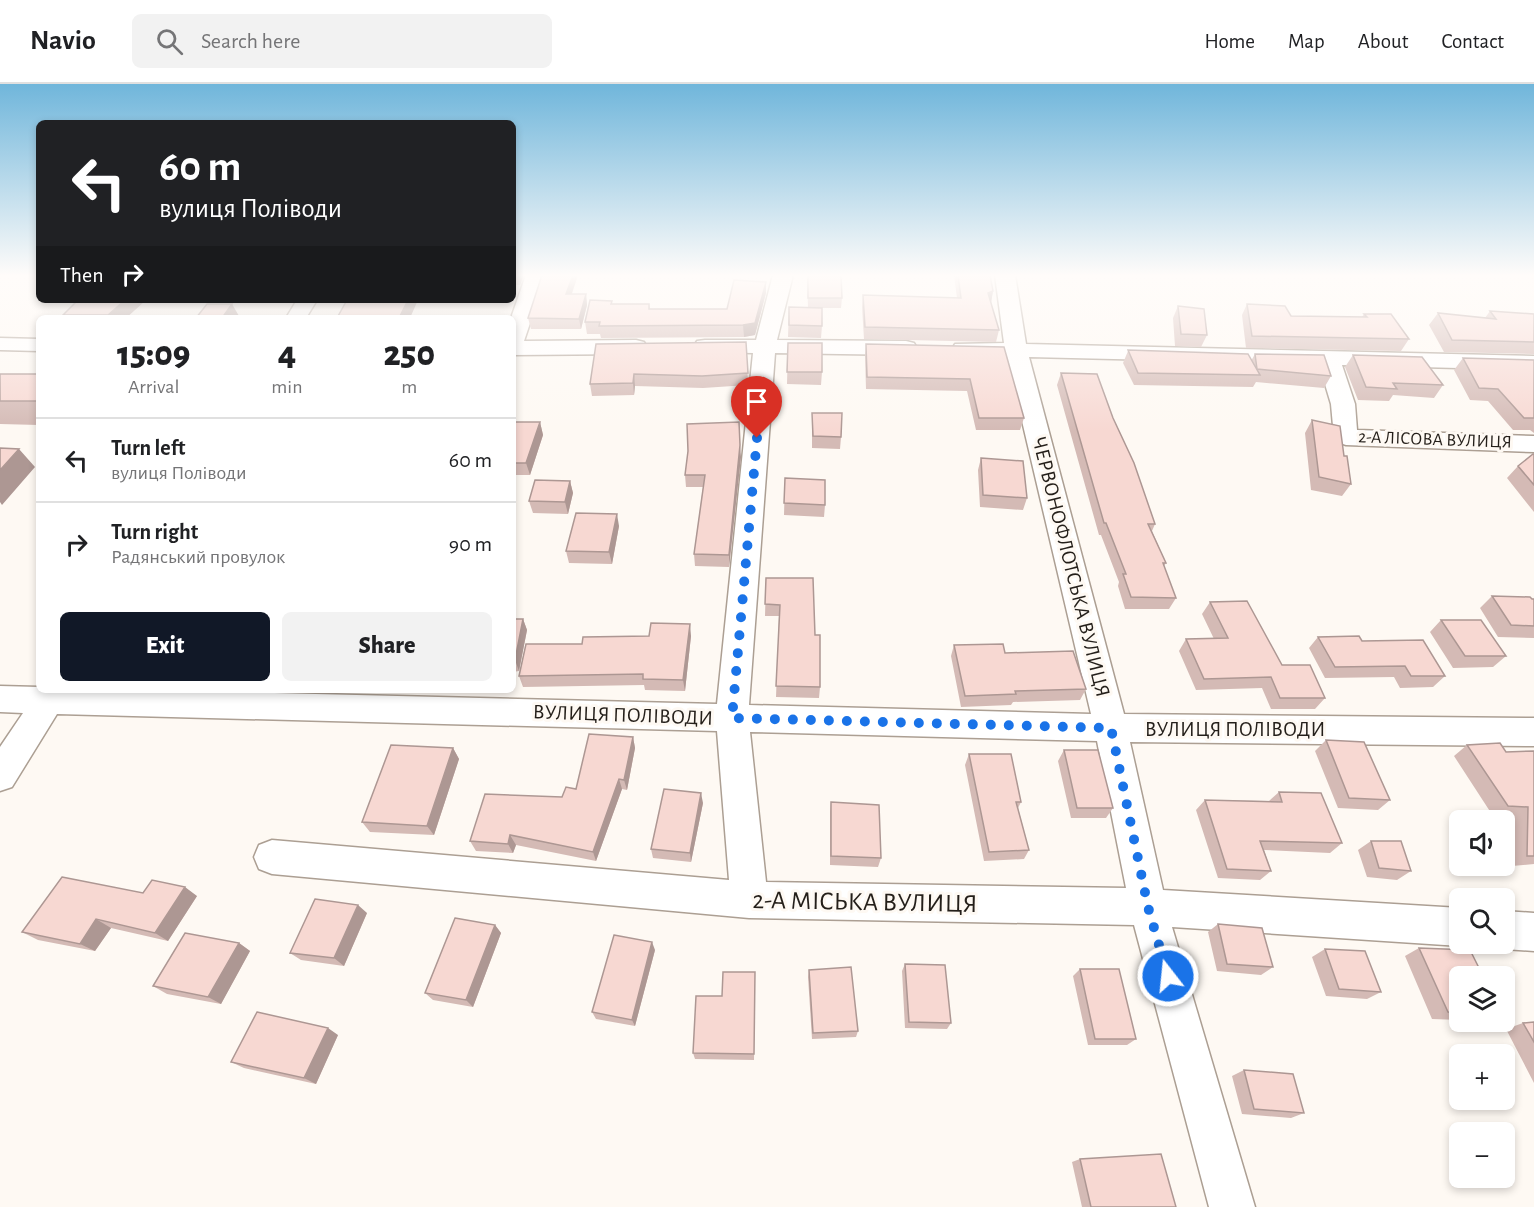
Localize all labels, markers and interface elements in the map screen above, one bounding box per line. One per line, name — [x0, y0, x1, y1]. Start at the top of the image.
search box — [132, 14, 552, 68]
icon: search — [153, 25, 186, 58]
text: Navio — [30, 27, 96, 55]
text: Search here — [201, 30, 300, 52]
text: Home — [1204, 31, 1255, 52]
text: Map — [1288, 31, 1325, 52]
text: About — [1358, 31, 1408, 52]
text: Contact — [1441, 31, 1504, 52]
icon: left — [60, 144, 138, 222]
text: 60 m — [159, 146, 241, 188]
text: вулиця Поліводи — [159, 195, 342, 222]
icon: right — [116, 258, 149, 291]
text: Then — [60, 264, 104, 286]
text: 15:09 — [117, 336, 190, 372]
text: 4 — [278, 336, 296, 372]
text: 250 — [383, 336, 435, 372]
pin — [731, 376, 782, 438]
text: Arrival — [128, 377, 179, 397]
text: min — [271, 377, 302, 397]
text: m — [401, 377, 417, 397]
icon: arrive — [740, 385, 773, 418]
street label: 2-А ЛІСОВА ВУЛИЦЯ — [1358, 428, 1512, 452]
street label: ЧЕРВОНОФЛОТСЬКА ВУЛИЦЯ — [1028, 435, 1114, 699]
text: Turn left — [111, 437, 185, 459]
icon: left — [60, 444, 93, 477]
text: 60 m — [449, 449, 492, 471]
text: вулиця Поліводи — [111, 463, 247, 483]
text: Turn right — [111, 521, 198, 543]
icon: right — [60, 528, 93, 561]
text: 90 m — [449, 533, 492, 555]
text: Радянський провулок — [111, 547, 285, 567]
button: Exit — [60, 612, 270, 681]
button: Share — [282, 612, 492, 681]
street label: ВУЛИЦЯ ПОЛІВОДИ — [532, 701, 714, 729]
street label: ВУЛИЦЯ ПОЛІВОДИ — [1145, 719, 1325, 740]
map controls — [1449, 810, 1515, 1188]
button: sound — [1449, 810, 1515, 876]
street label: 2-А МІСЬКА ВУЛИЦЯ — [752, 887, 978, 917]
button: search — [1449, 888, 1515, 954]
position arrow — [1136, 944, 1200, 1008]
button: layers — [1449, 966, 1515, 1032]
button: + — [1449, 1044, 1515, 1110]
button: − — [1449, 1122, 1515, 1188]

